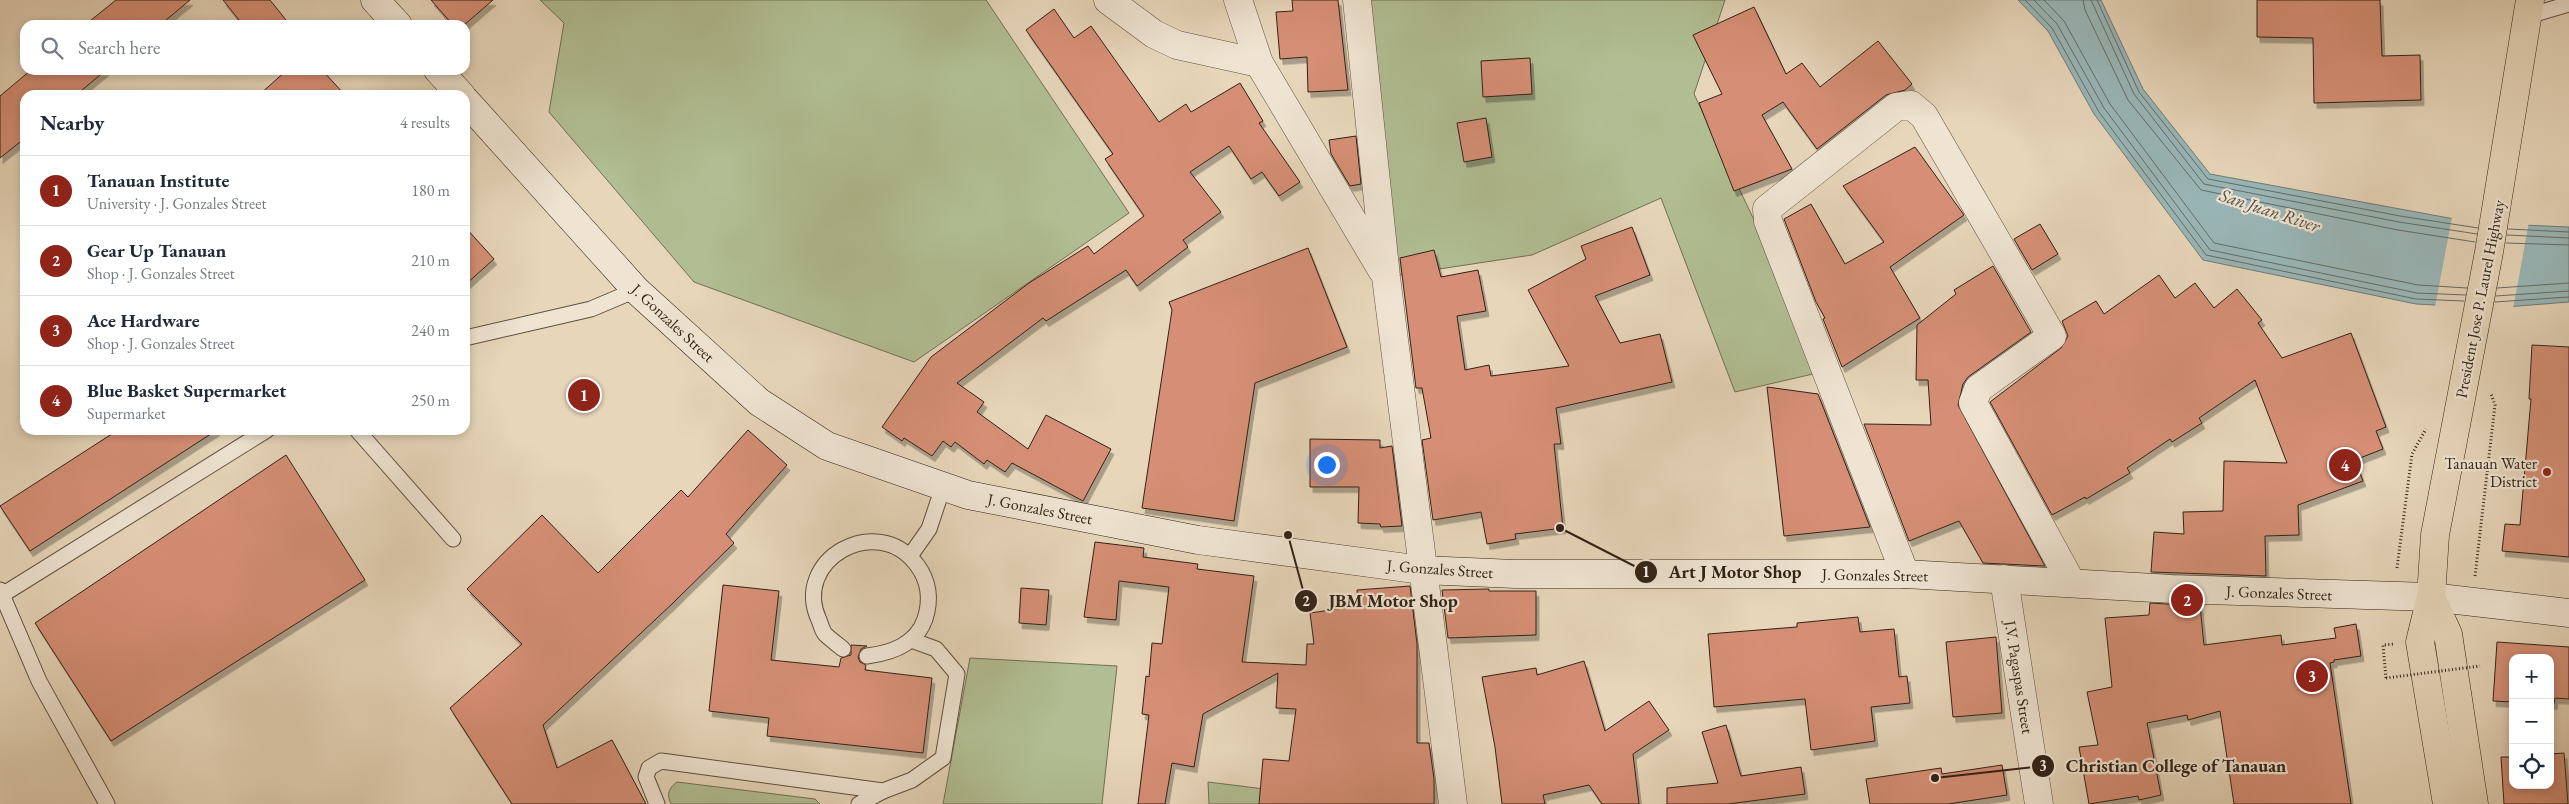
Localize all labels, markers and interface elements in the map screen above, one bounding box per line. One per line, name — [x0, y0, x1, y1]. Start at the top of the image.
search box — [20, 20, 470, 75]
icon: search — [38, 34, 66, 62]
text: Search here — [78, 35, 160, 60]
text: Nearby — [40, 109, 104, 136]
text: 4 results — [400, 112, 450, 133]
text: Tanauan Institute — [87, 168, 230, 193]
text: 1 — [52, 180, 60, 201]
text: 180 m — [411, 180, 450, 201]
water label: San Juan River — [2216, 183, 2324, 237]
text: University · J. Gonzales Street — [87, 193, 266, 214]
street label: President Jose P. Laurel Highway — [2450, 197, 2510, 400]
text: Gear Up Tanauan — [87, 238, 226, 263]
text: 2 — [52, 250, 60, 271]
text: 210 m — [411, 250, 450, 271]
text: Shop · J. Gonzales Street — [87, 263, 235, 284]
street label: J. Gonzales Street — [625, 278, 719, 367]
text: Ace Hardware — [87, 308, 200, 333]
text: 3 — [52, 320, 60, 341]
text: 240 m — [411, 320, 450, 341]
text: Shop · J. Gonzales Street — [87, 333, 235, 354]
pin: 1 — [568, 376, 600, 414]
text: Blue Basket Supermarket — [87, 378, 286, 403]
text: 4 — [52, 390, 60, 411]
text: 250 m — [411, 390, 450, 411]
text: Supermarket — [87, 403, 166, 424]
pin: 4 — [2329, 446, 2361, 484]
your location — [1314, 452, 1340, 478]
place label: Tanauan Water District — [2444, 453, 2538, 492]
marker: Tanauan Water District — [2541, 466, 2553, 478]
street label: J. Gonzales Street — [984, 488, 1094, 529]
street label: J. Gonzales Street — [1384, 555, 1494, 583]
callout: Art J Motor Shop — [1633, 556, 1811, 589]
text: Art J Motor Shop — [1668, 560, 1802, 583]
text: 1 — [1642, 562, 1650, 581]
street label: J. Gonzales Street — [1820, 564, 1928, 586]
pin: 2 — [2171, 581, 2203, 619]
street label: J. Gonzales Street — [2223, 581, 2333, 605]
callout: JBM Motor Shop — [1293, 585, 1468, 618]
text: JBM Motor Shop — [1326, 589, 1458, 612]
text: 2 — [1302, 591, 1310, 610]
street label: J.V. Pagaspas Street — [1999, 617, 2038, 735]
map controls — [2509, 654, 2554, 789]
button: + — [2509, 654, 2554, 699]
pin: 3 — [2296, 657, 2328, 695]
button: − — [2509, 699, 2554, 744]
button: locate — [2509, 744, 2554, 789]
callout: Christian College of Tanauan — [2031, 749, 2296, 782]
text: Christian College of Tanauan — [2066, 754, 2286, 777]
text: 3 — [2039, 756, 2047, 775]

